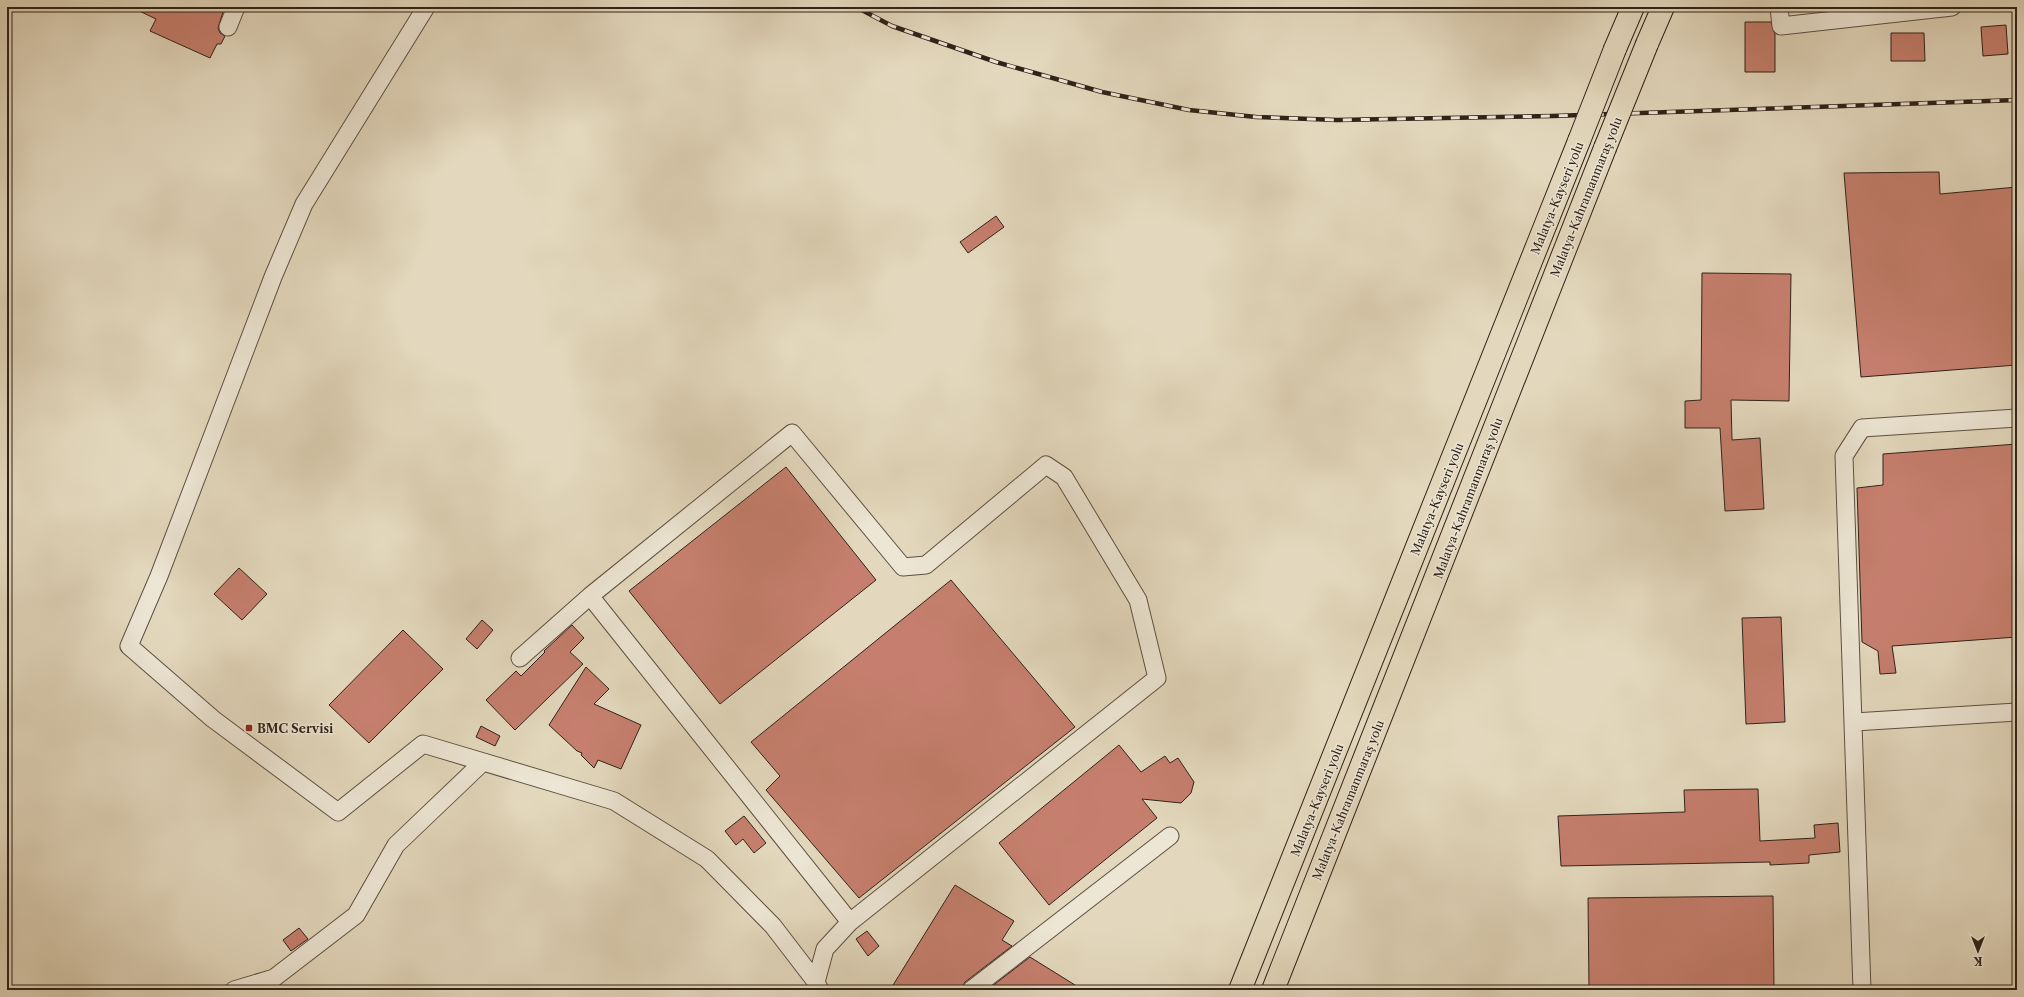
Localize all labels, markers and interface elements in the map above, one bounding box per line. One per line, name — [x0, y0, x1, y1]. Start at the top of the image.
street label: Malatya-Kahramanmaraş yolu — [1547, 114, 1625, 279]
street label: Malatya-Kayseri yolu — [1527, 139, 1587, 257]
street label: Malatya-Kahramanmaraş yolu — [1430, 415, 1506, 581]
street label: Malatya-Kayseri yolu — [1407, 440, 1467, 558]
street label: Malatya-Kahramanmaraş yolu — [1309, 717, 1387, 882]
place label: BMC Servisi — [257, 721, 334, 736]
marker: BMC Servisi — [244, 723, 254, 733]
street label: Malatya-Kayseri yolu — [1287, 741, 1347, 859]
north arrow — [1958, 931, 1998, 971]
text: K — [1972, 954, 1982, 968]

